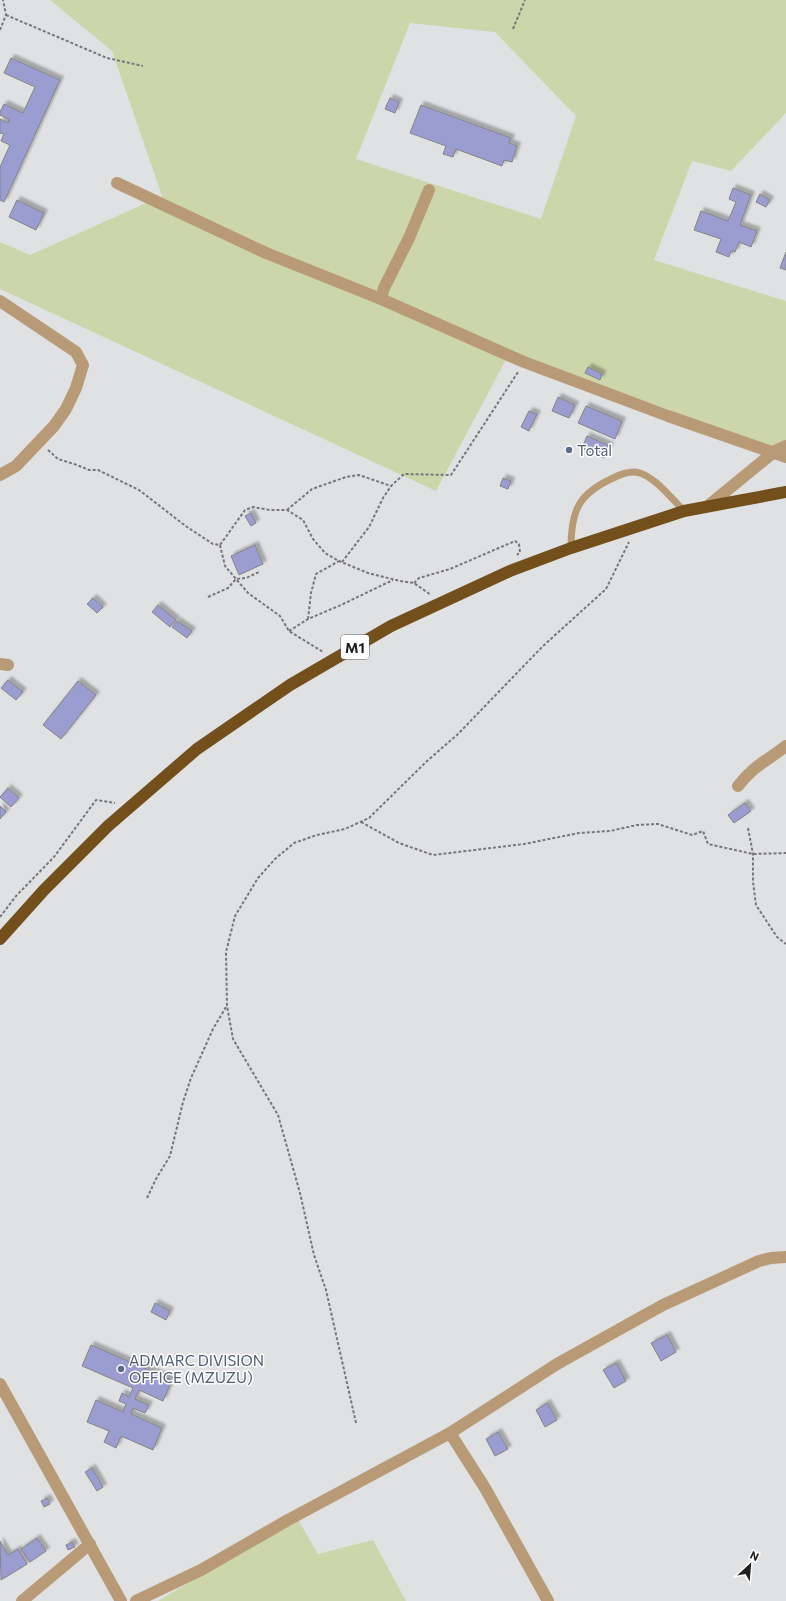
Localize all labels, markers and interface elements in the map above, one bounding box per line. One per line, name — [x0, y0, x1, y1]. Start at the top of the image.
place label: Total — [577, 441, 612, 459]
marker: Total — [564, 445, 574, 455]
road number: M1 — [341, 635, 369, 659]
place label: ADMARC DIVISION OFFICE (MZUZU) — [129, 1351, 264, 1386]
marker: ADMARC DIVISION OFFICE (MZUZU) — [116, 1364, 126, 1374]
north arrow — [730, 1545, 770, 1585]
text: N — [748, 1548, 761, 1563]

